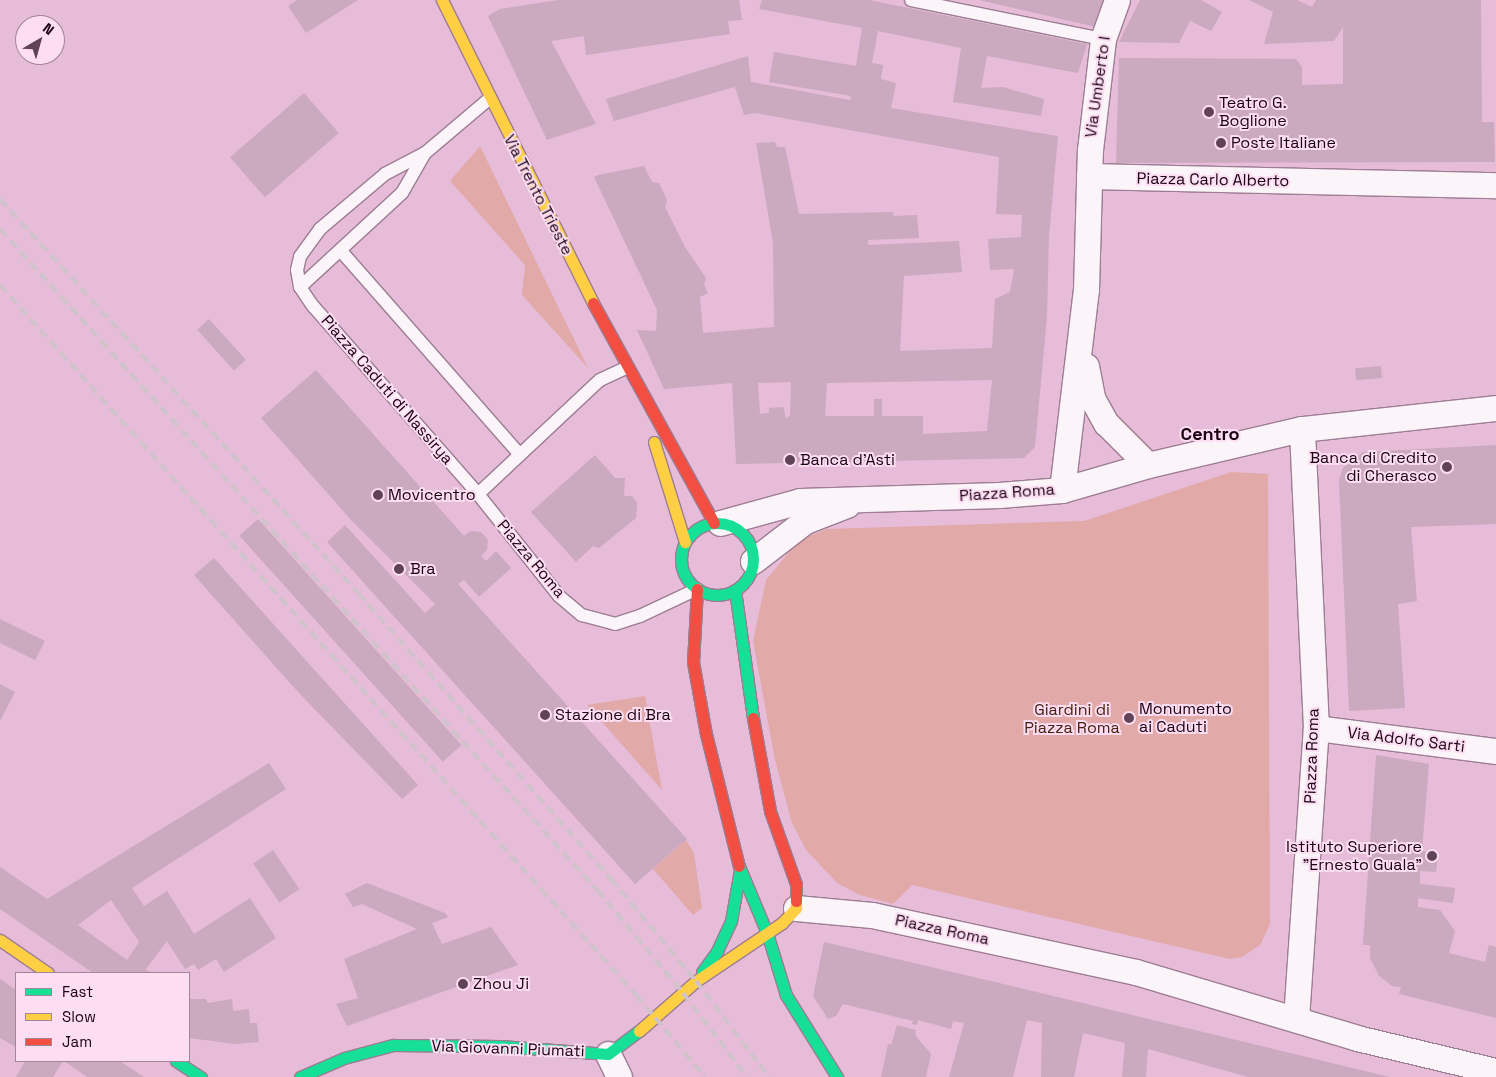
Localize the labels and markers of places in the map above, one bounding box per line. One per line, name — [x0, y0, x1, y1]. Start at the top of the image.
place label: Teatro G. Boglione — [1219, 93, 1287, 131]
marker: Teatro G. Boglione — [1203, 106, 1215, 118]
place label: Poste Italiane — [1231, 133, 1336, 153]
marker: Poste Italiane — [1215, 137, 1227, 149]
place label: Banca di Credito di Cherasco — [1310, 448, 1437, 486]
place label: Banca d'Asti — [800, 450, 895, 470]
marker: Banca d'Asti — [784, 454, 796, 466]
marker: Banca di Credito di Cherasco — [1441, 461, 1453, 473]
place label: Movicentro — [388, 485, 476, 505]
marker: Movicentro — [372, 489, 384, 501]
place label: Bra — [410, 559, 436, 579]
marker: Bra — [392, 562, 406, 576]
place label: Monumento ai Caduti — [1139, 699, 1232, 737]
place label: Stazione di Bra — [555, 705, 671, 725]
marker: Stazione di Bra — [539, 709, 551, 721]
marker: Monumento ai Caduti — [1123, 712, 1135, 724]
place label: Istituto Superiore "Ernesto Guala" — [1286, 837, 1422, 875]
marker: Istituto Superiore "Ernesto Guala" — [1426, 850, 1438, 862]
place label: Zhou Ji — [473, 974, 529, 994]
marker: Zhou Ji — [457, 978, 469, 990]

